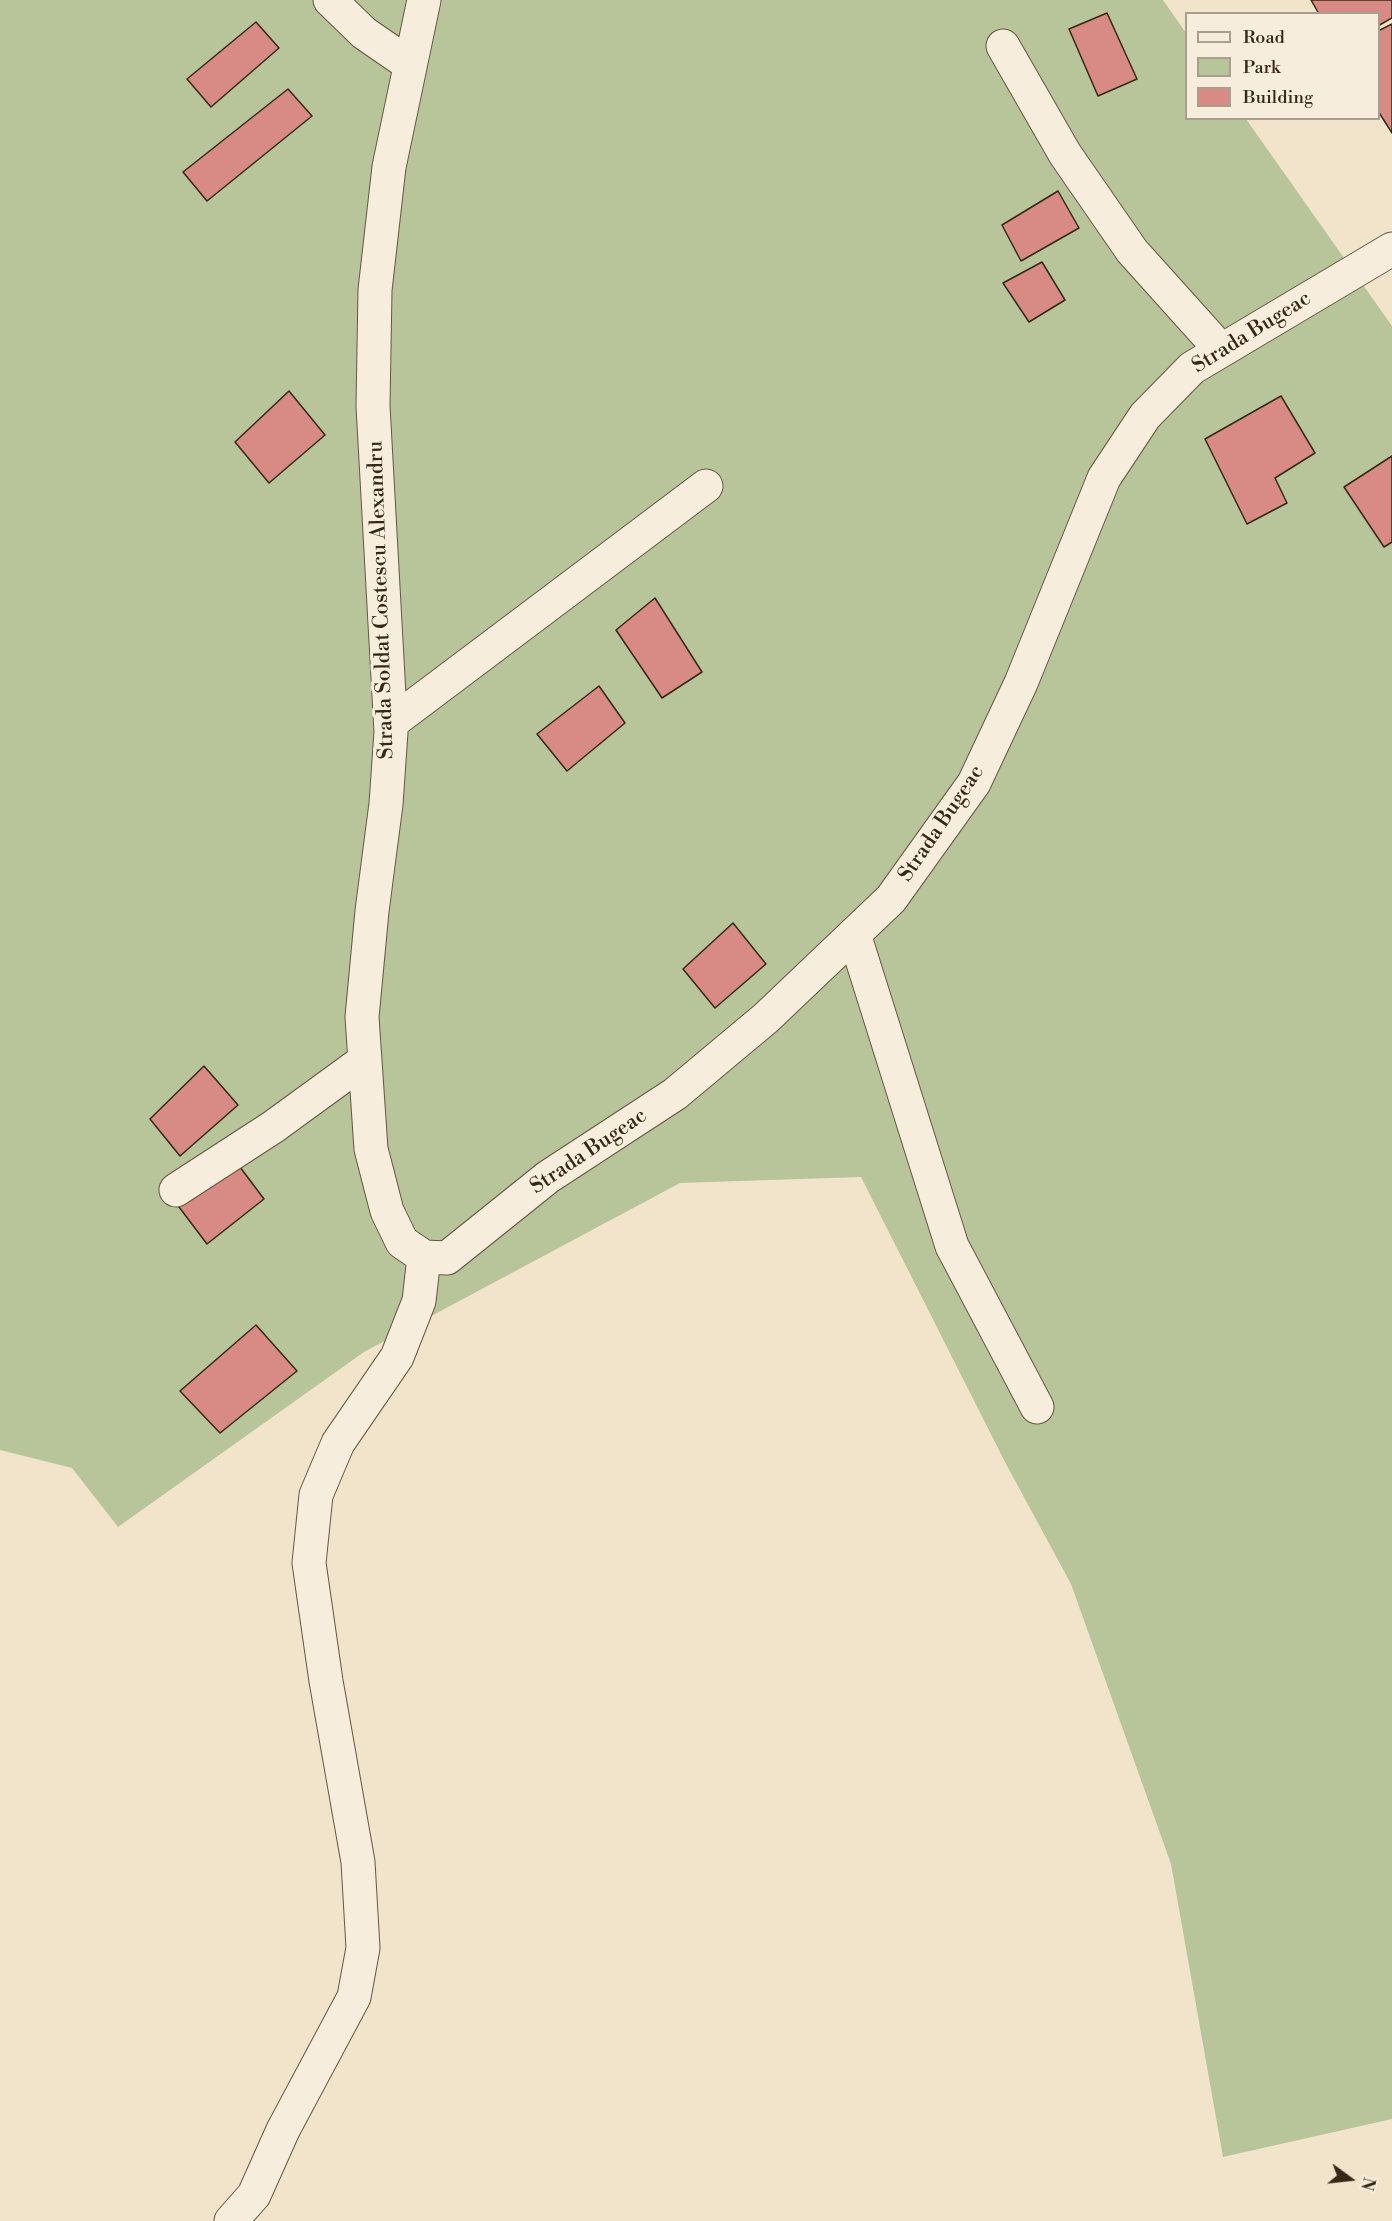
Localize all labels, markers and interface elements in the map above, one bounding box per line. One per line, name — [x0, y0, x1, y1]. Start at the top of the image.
legend — [1185, 12, 1380, 120]
text: Road — [1243, 26, 1285, 49]
text: Park — [1243, 56, 1280, 79]
text: Building — [1243, 86, 1313, 109]
street label: Strada Bugeac — [1188, 286, 1316, 380]
street label: Strada Soldat Costescu Alexandru — [364, 440, 400, 760]
street label: Strada Bugeac — [894, 761, 990, 887]
street label: Strada Bugeac — [526, 1104, 652, 1200]
north arrow — [1320, 2149, 1380, 2209]
text: N — [1356, 2175, 1379, 2192]

